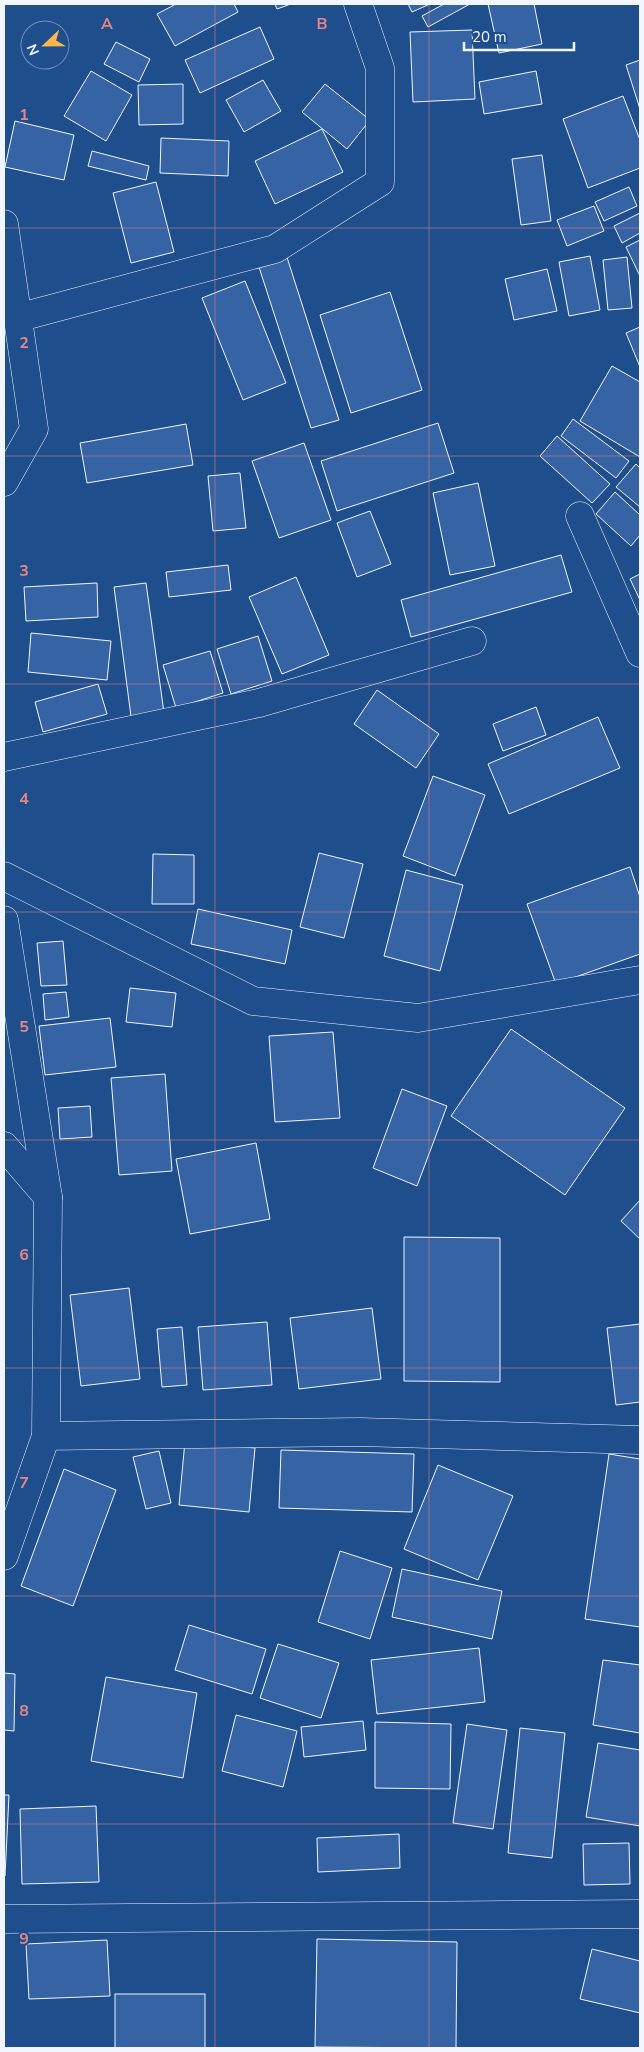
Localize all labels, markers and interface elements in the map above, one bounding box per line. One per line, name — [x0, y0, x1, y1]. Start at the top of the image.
text: A — [101, 13, 113, 35]
text: B — [316, 13, 328, 35]
north arrow — [20, 20, 70, 70]
scale bar — [464, 20, 574, 52]
text: 20 m — [472, 27, 507, 47]
text: N — [23, 41, 44, 58]
text: 1 — [19, 104, 29, 126]
text: 2 — [19, 332, 29, 354]
text: 3 — [19, 560, 29, 582]
text: 4 — [19, 788, 29, 810]
text: 5 — [19, 1016, 29, 1038]
text: 6 — [19, 1244, 29, 1266]
text: 7 — [19, 1472, 29, 1494]
text: 8 — [19, 1700, 29, 1722]
text: 9 — [19, 1928, 29, 1950]

